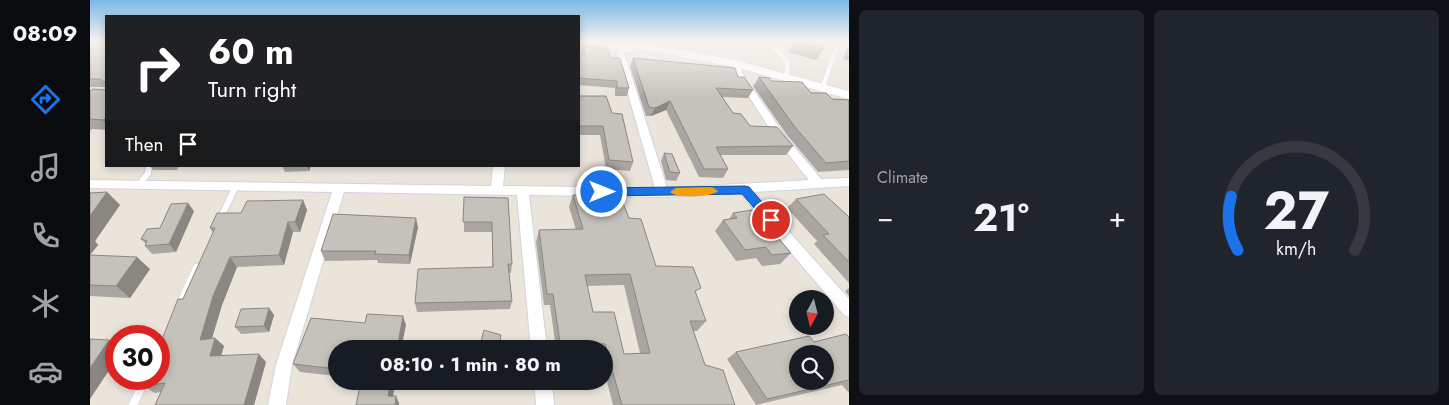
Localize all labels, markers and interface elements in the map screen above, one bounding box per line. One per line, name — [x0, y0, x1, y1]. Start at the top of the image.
text: 08:09 — [13, 17, 77, 49]
text: 60 m — [208, 27, 294, 77]
icon: right — [125, 35, 190, 100]
text: Turn right — [208, 73, 296, 105]
icon: directions — [28, 82, 63, 117]
icon: arrive — [174, 130, 202, 158]
text: Then — [125, 131, 164, 158]
icon: music — [28, 150, 63, 185]
position arrow — [575, 165, 627, 217]
text: Climate — [877, 166, 928, 189]
text: 27 — [1264, 173, 1330, 249]
text: 21° — [973, 190, 1029, 245]
text: − — [877, 197, 894, 238]
text: + — [1109, 197, 1126, 238]
pin — [750, 199, 792, 241]
icon: arrive — [757, 206, 785, 234]
icon: phone — [28, 218, 63, 253]
text: km/h — [1276, 236, 1317, 262]
icon: climate — [28, 286, 63, 321]
north arrow — [789, 290, 834, 335]
map controls — [789, 290, 834, 390]
speed limit sign: 30 — [105, 325, 170, 390]
button: search — [789, 345, 834, 390]
text: 08:10 · 1 min · 80 m — [380, 351, 561, 378]
icon: car — [28, 354, 63, 389]

